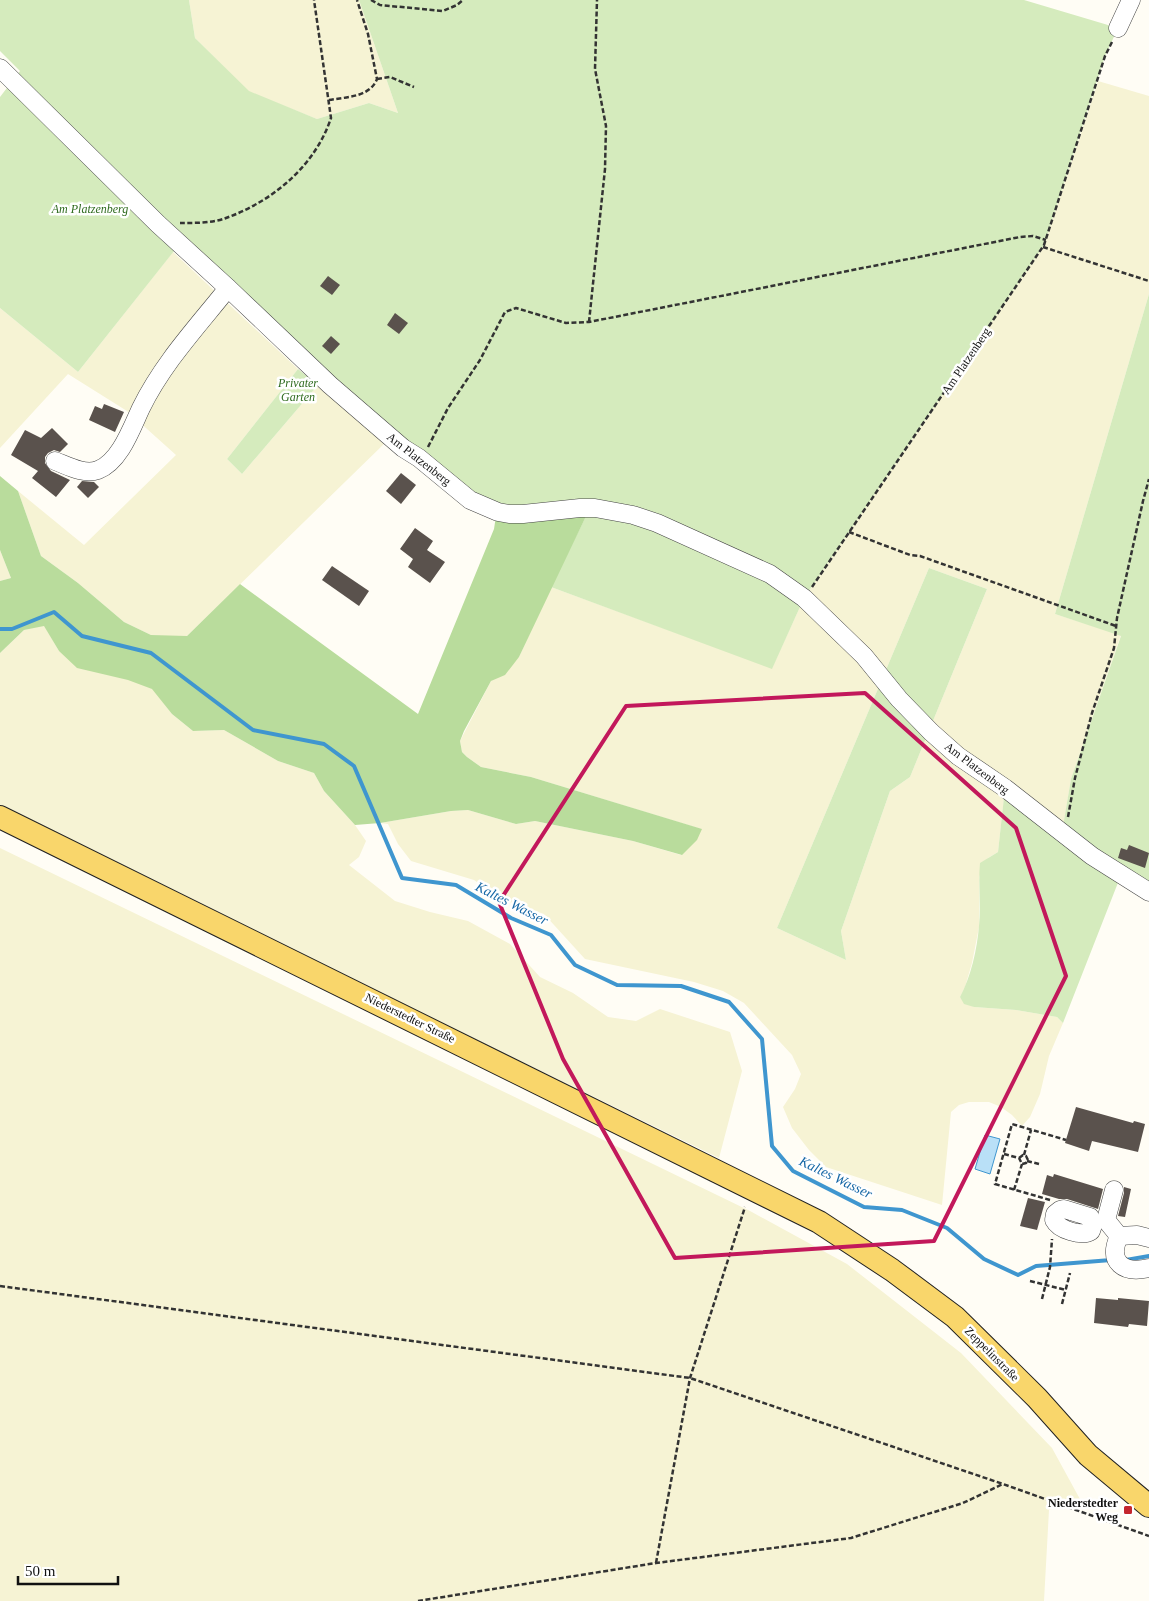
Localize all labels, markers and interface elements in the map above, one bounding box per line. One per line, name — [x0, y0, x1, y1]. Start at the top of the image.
park label: Am Platzenberg — [51, 202, 128, 216]
street label: Am Platzenberg — [939, 325, 993, 397]
park label: Privater Garten — [277, 376, 318, 404]
street label: Am Platzenberg — [384, 430, 454, 488]
street label: Am Platzenberg — [942, 739, 1012, 797]
water label: Kaltes Wasser — [472, 878, 551, 928]
street label: Niederstedter Straße — [363, 990, 457, 1046]
water label: Kaltes Wasser — [796, 1153, 875, 1202]
street label: Zeppelinstraße — [962, 1324, 1022, 1384]
place label: Niederstedter Weg — [1048, 1496, 1119, 1524]
marker: Niederstedter Weg — [1122, 1504, 1134, 1516]
scale bar — [18, 1554, 118, 1586]
text: 50 m — [25, 1563, 56, 1579]

